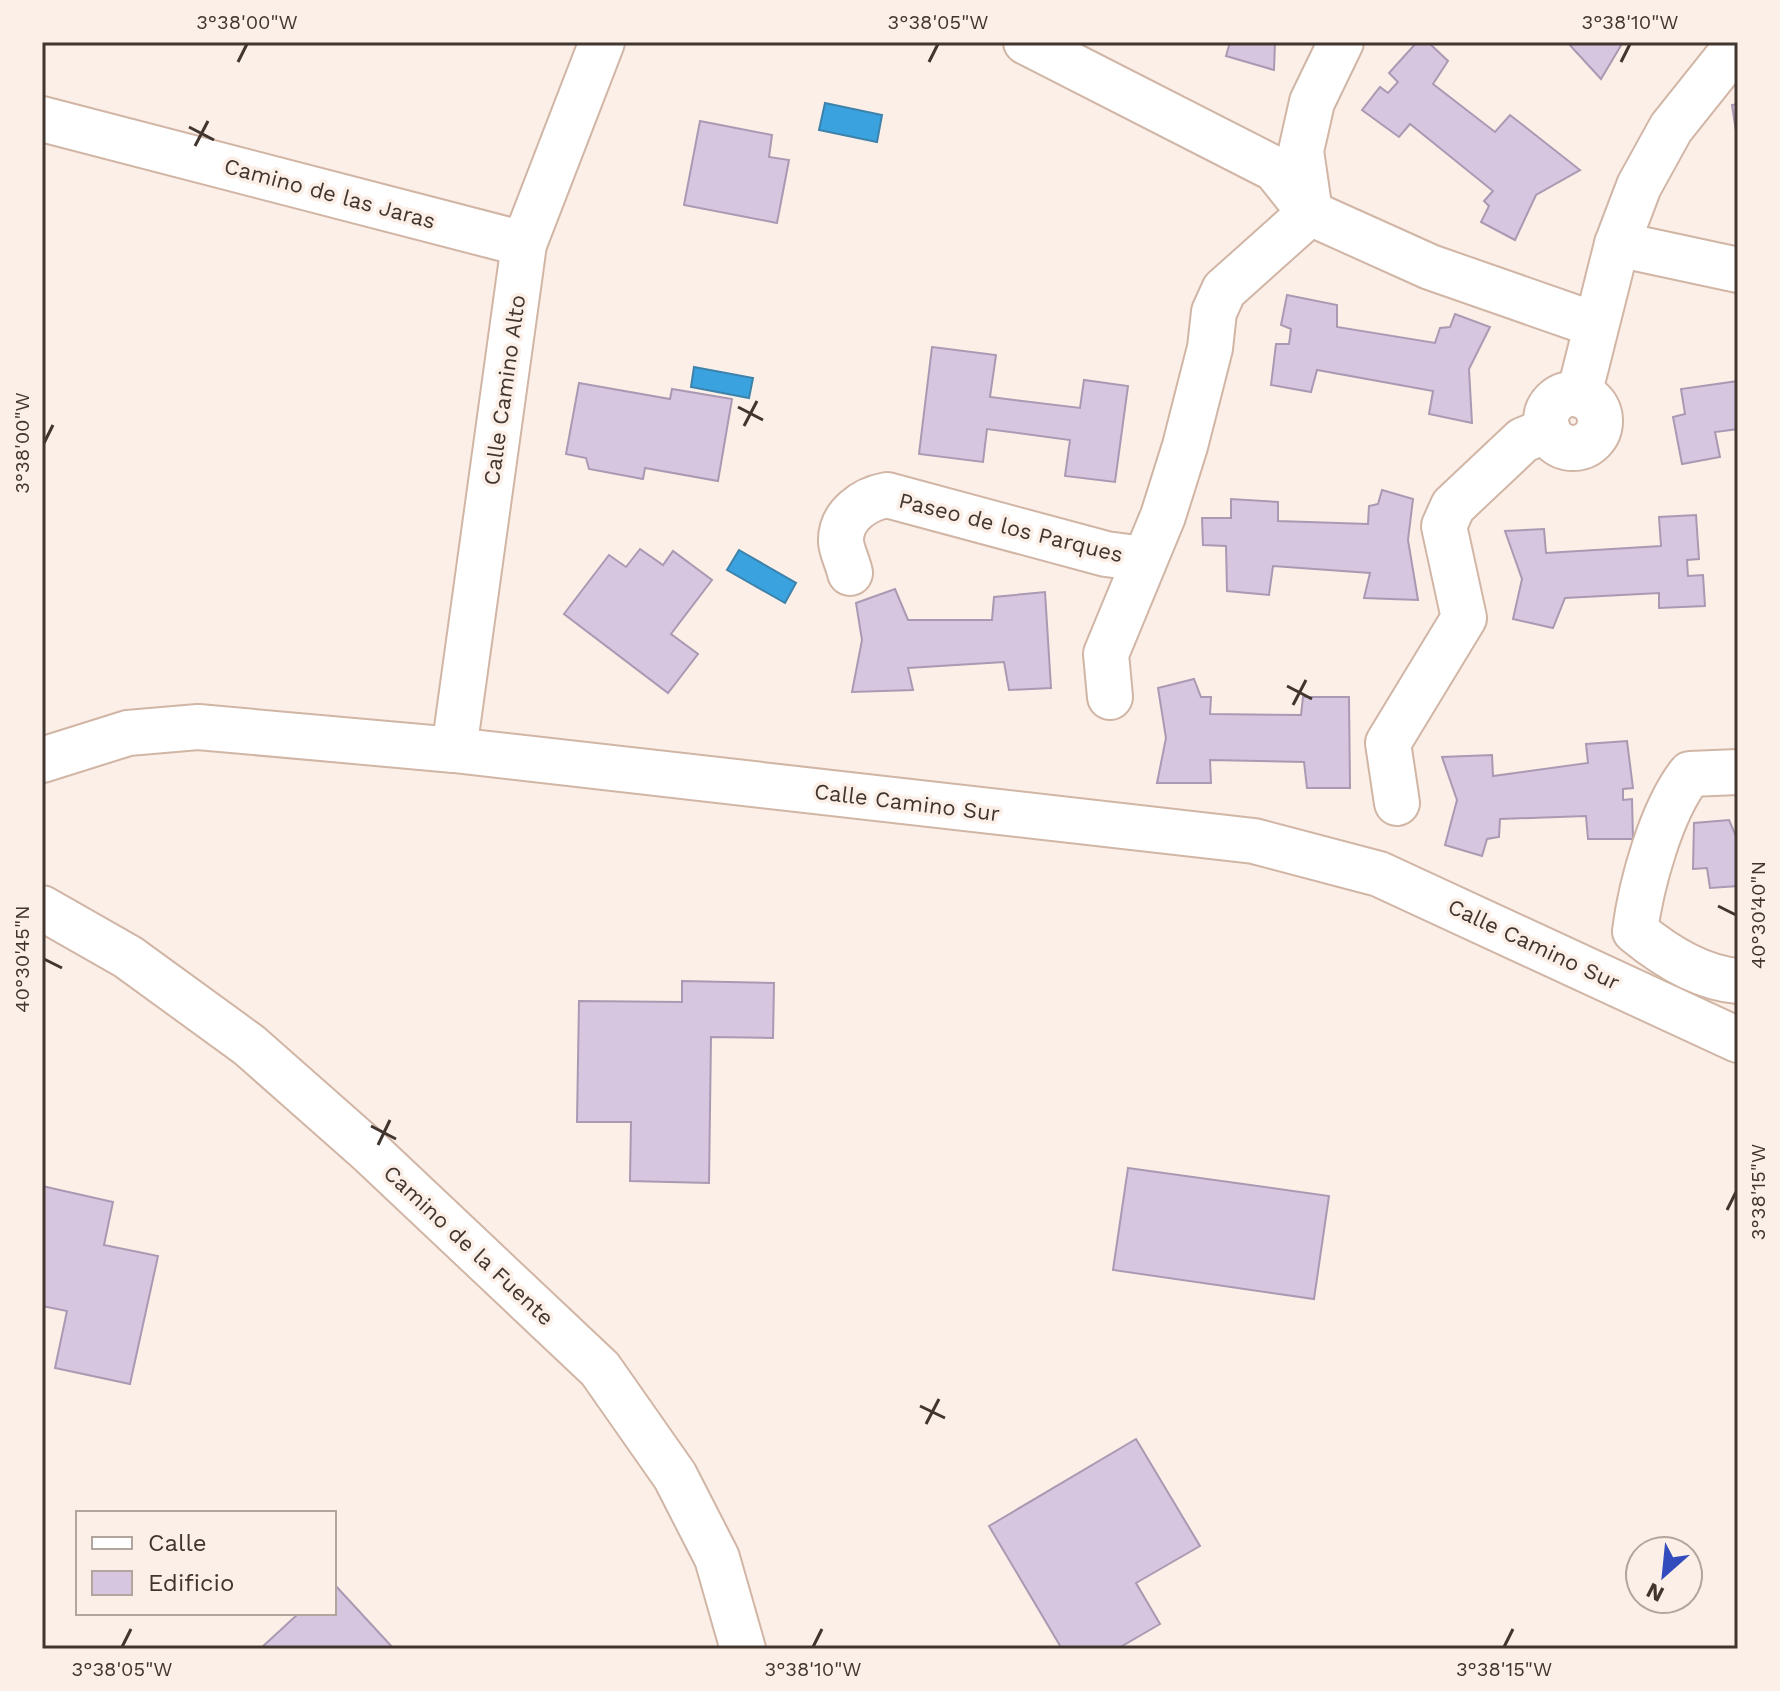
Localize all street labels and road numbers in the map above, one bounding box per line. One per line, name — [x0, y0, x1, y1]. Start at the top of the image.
street label: Camino de las Jaras — [222, 153, 438, 234]
street label: Calle Camino Alto — [479, 293, 530, 487]
street label: Paseo de los Parques — [896, 488, 1126, 567]
street label: Calle Camino Sur — [813, 779, 1001, 826]
street label: Calle Camino Sur — [1444, 894, 1624, 995]
street label: Camino de la Fuente — [379, 1160, 559, 1331]

